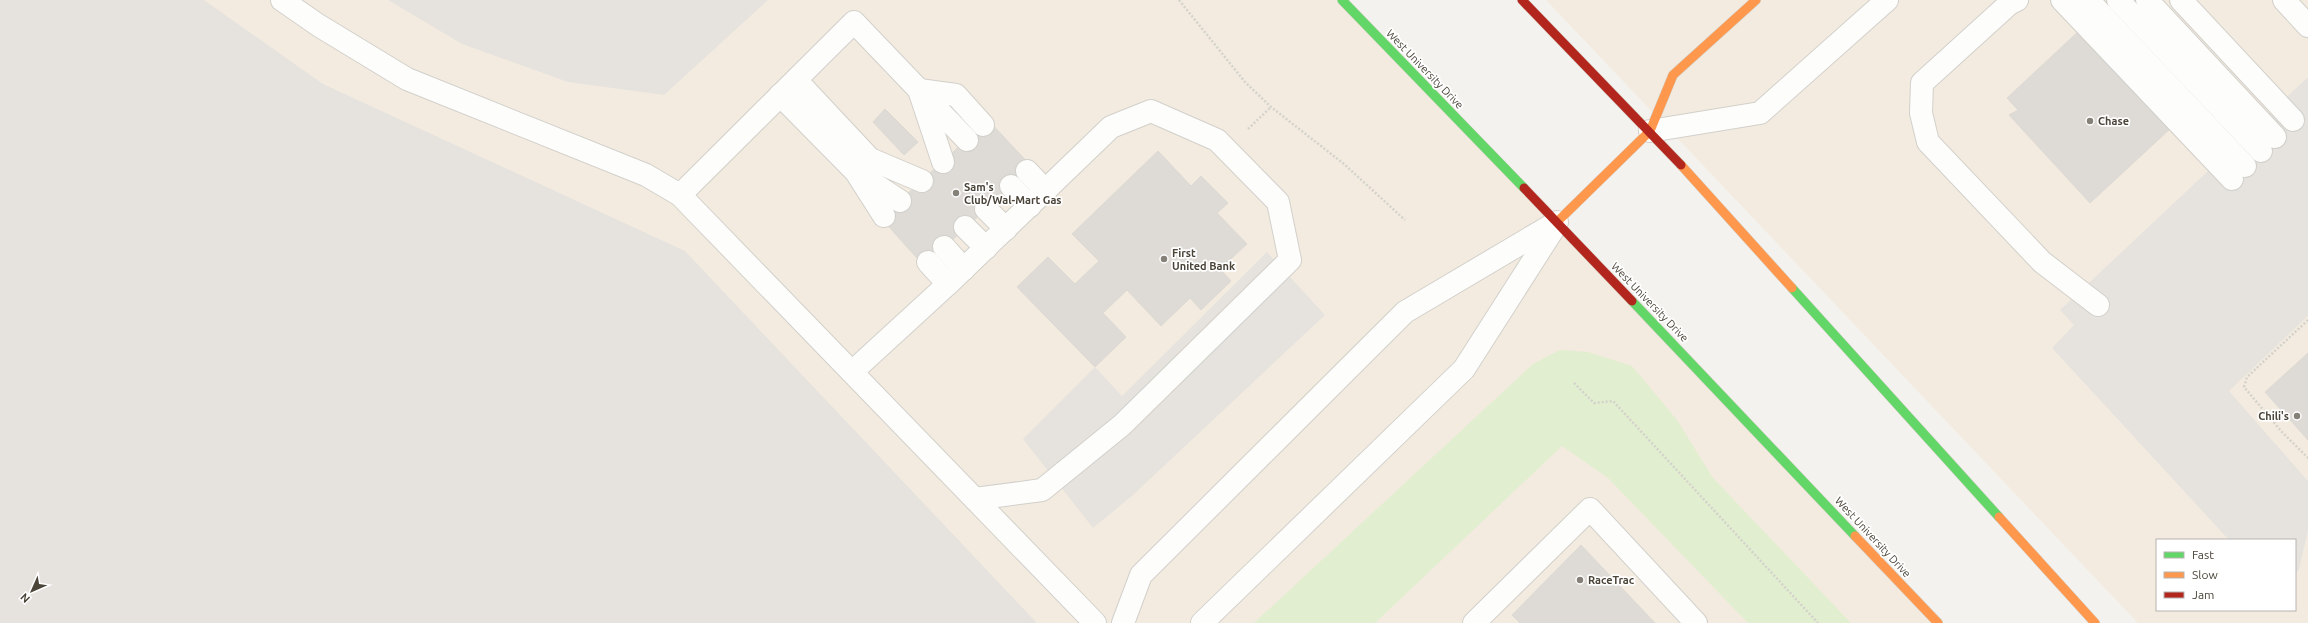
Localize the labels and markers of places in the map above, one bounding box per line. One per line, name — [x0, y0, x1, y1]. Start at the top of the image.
place label: Chase — [2098, 115, 2129, 127]
marker: Chase — [2085, 116, 2095, 126]
place label: Sam's Club/Wal-Mart Gas — [964, 181, 1062, 206]
marker: Sam's Club/Wal-Mart Gas — [951, 188, 961, 198]
place label: First United Bank — [1172, 247, 1236, 272]
marker: First United Bank — [1159, 254, 1169, 264]
place label: Chili's — [2258, 410, 2289, 422]
marker: Chili's — [2292, 411, 2302, 421]
place label: RaceTrac — [1588, 574, 1635, 586]
marker: RaceTrac — [1575, 575, 1585, 585]

